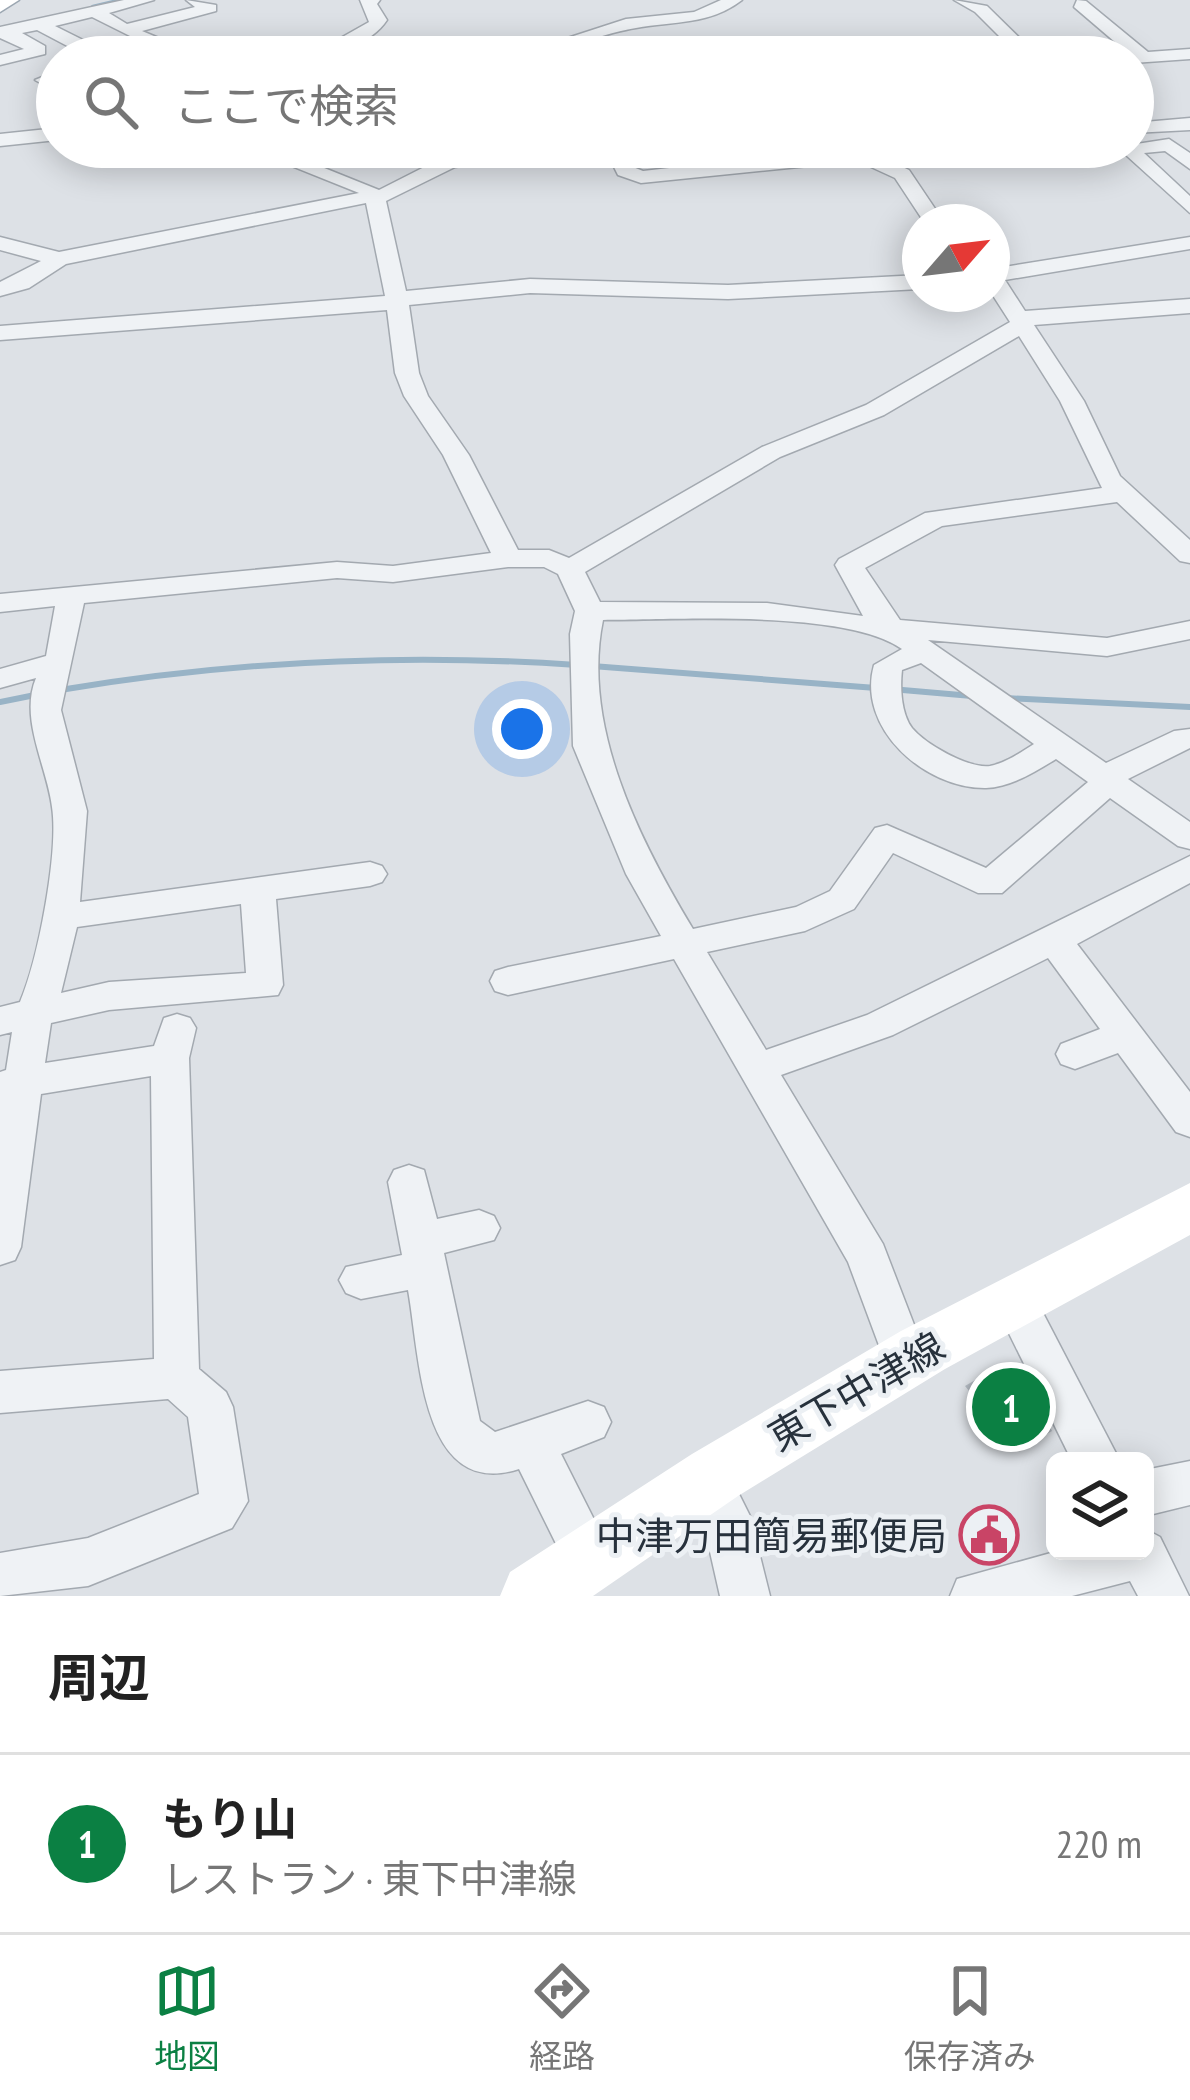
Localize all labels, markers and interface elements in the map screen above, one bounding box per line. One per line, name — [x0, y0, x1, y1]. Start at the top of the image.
search box — [36, 36, 1154, 168]
icon: search — [78, 69, 144, 135]
text: ここで検索 — [174, 76, 399, 134]
north arrow — [902, 204, 1010, 312]
your location — [492, 699, 552, 759]
street label: 東下中津線 — [759, 1320, 953, 1462]
pin: 1 — [972, 1362, 1050, 1452]
map controls — [1046, 1452, 1154, 1560]
button: layers — [1046, 1452, 1154, 1560]
public building icon: 中津万田簡易郵便局 — [958, 1504, 1020, 1566]
place label: 中津万田簡易郵便局 — [596, 1510, 947, 1561]
text: 周辺 — [48, 1644, 150, 1710]
text: もり山 — [162, 1789, 297, 1847]
text: 1 — [78, 1818, 96, 1869]
text: 220 m — [1056, 1818, 1142, 1869]
text: レストラン · 東下中津線 — [162, 1853, 577, 1904]
tab: 地図 — [154, 1958, 220, 2078]
tab: 経路 — [529, 1958, 595, 2078]
tab: 保存済み — [904, 1958, 1036, 2078]

